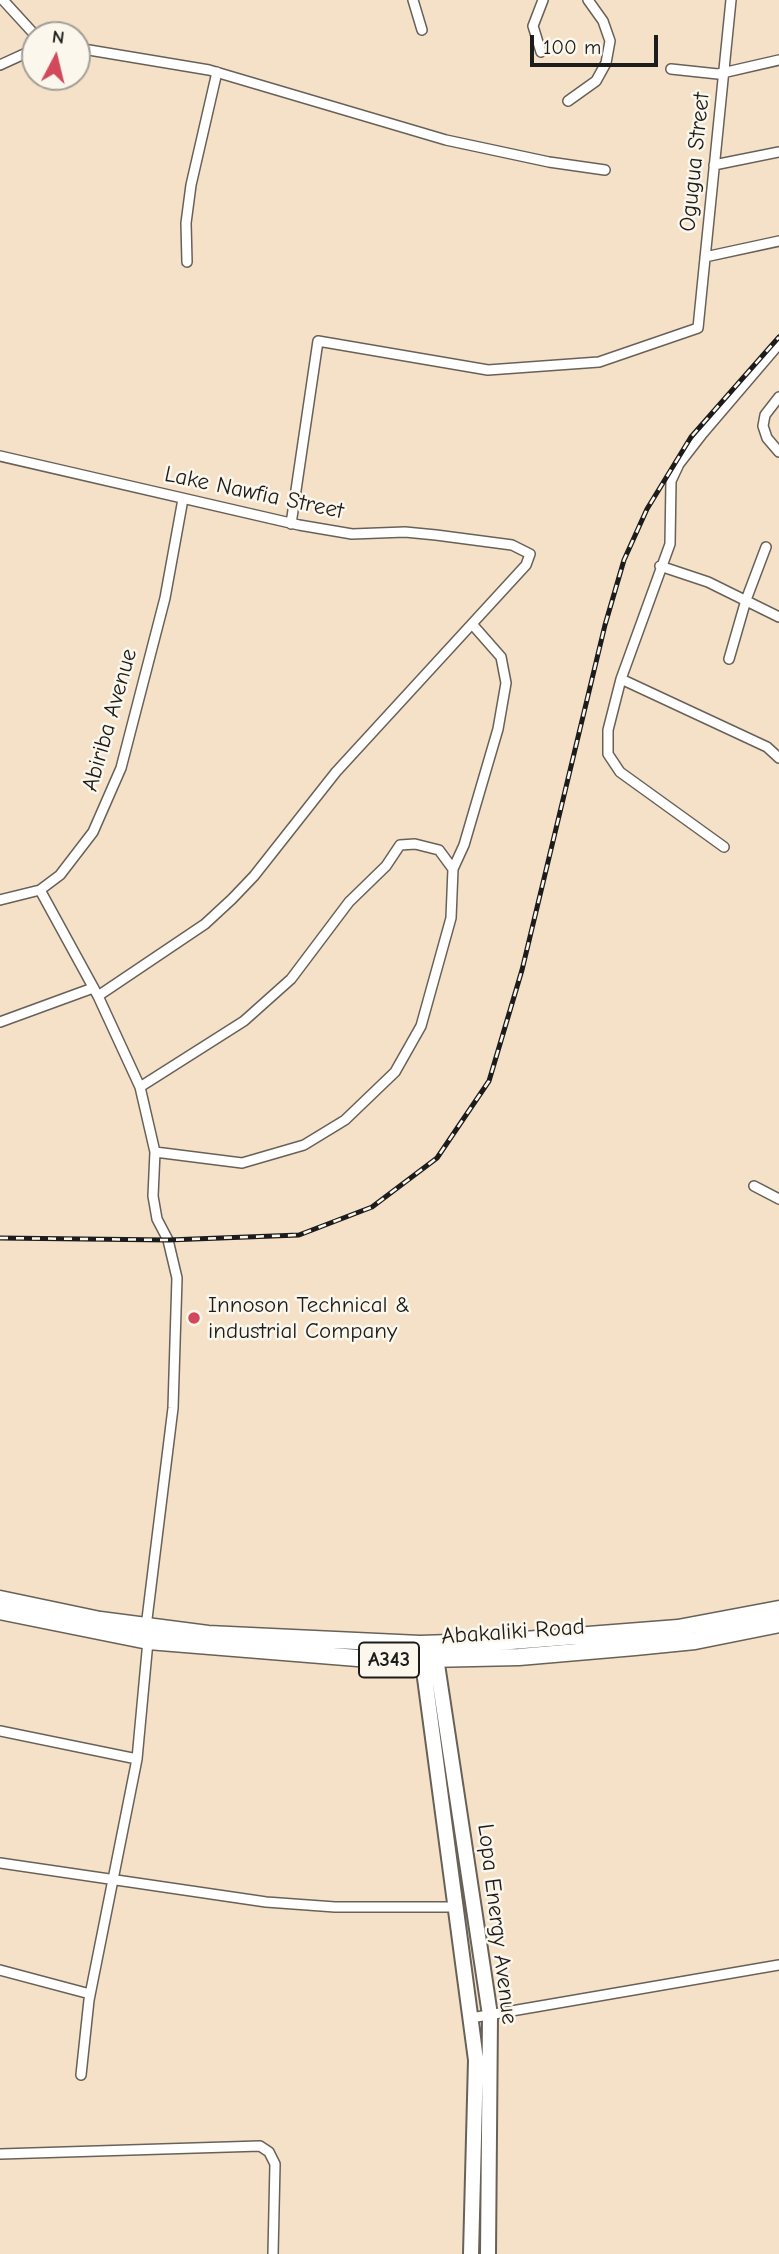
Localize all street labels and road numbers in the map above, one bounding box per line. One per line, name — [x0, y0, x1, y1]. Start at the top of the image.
street label: Ogugua Street — [674, 91, 716, 233]
street label: Lake Nawfia Street — [162, 461, 346, 525]
street label: Abiriba Avenue — [76, 645, 144, 795]
street label: Abakaliki Road — [440, 1613, 586, 1651]
road number: A343 — [359, 1642, 419, 1678]
street label: Lopa Energy Avenue — [471, 1822, 523, 2026]

